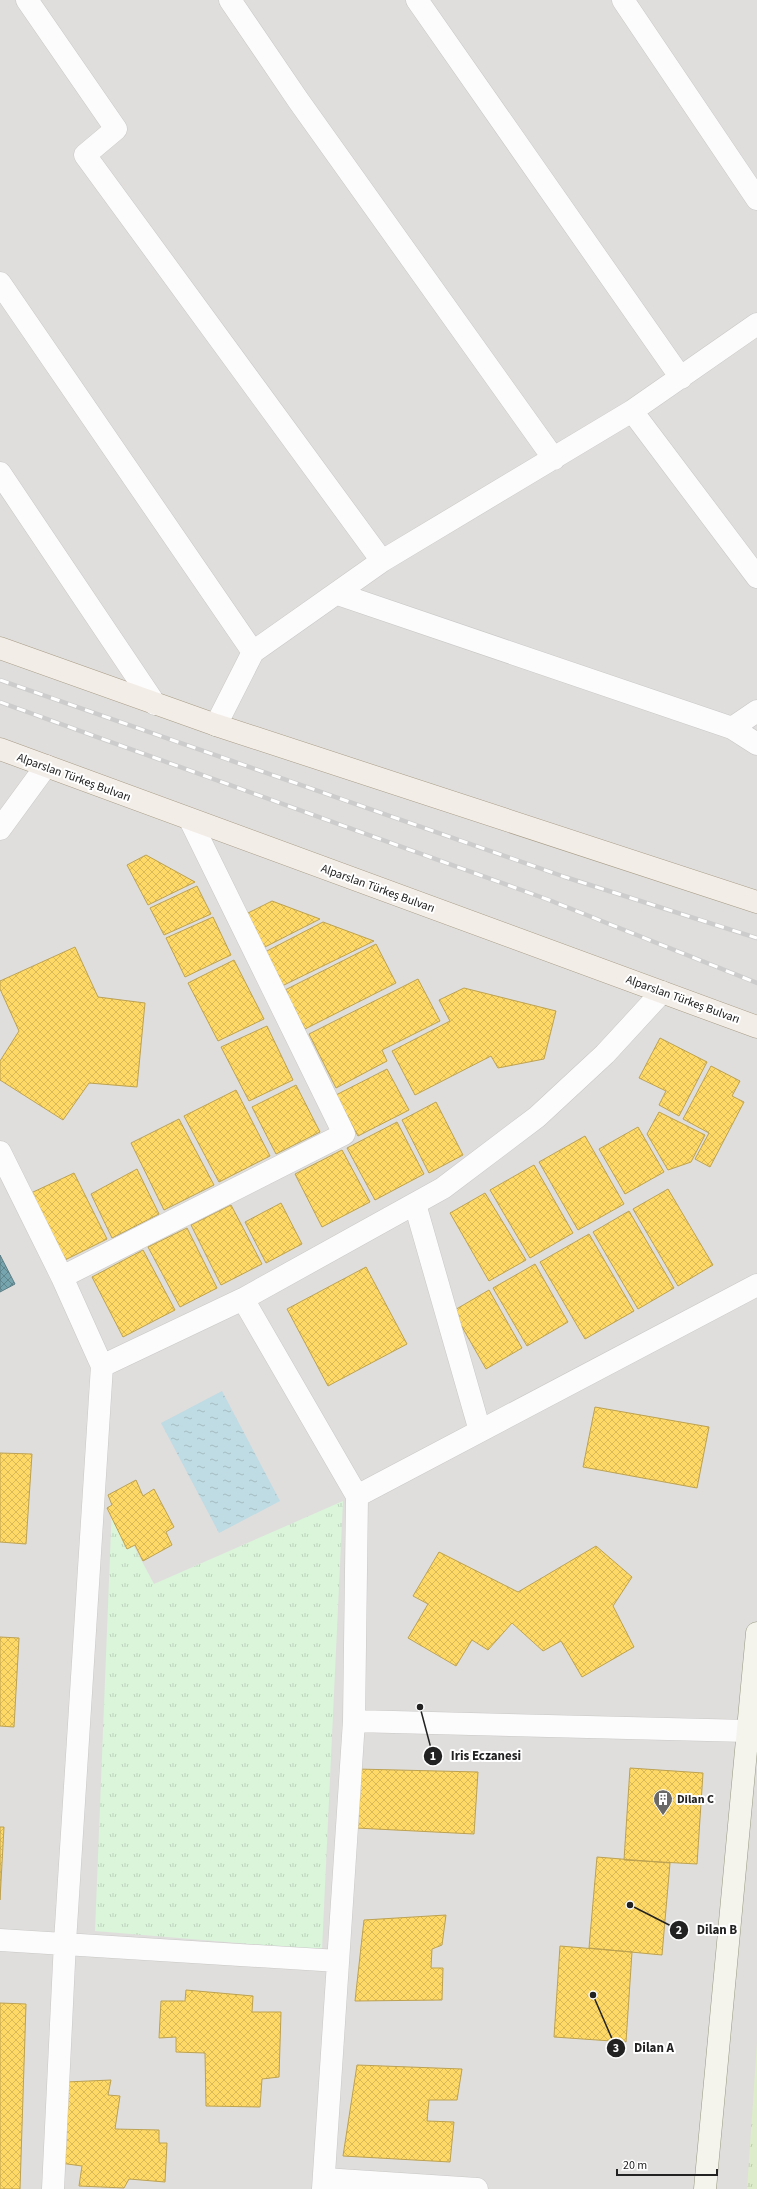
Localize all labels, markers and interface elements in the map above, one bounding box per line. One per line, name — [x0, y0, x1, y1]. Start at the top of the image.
street label: Alparslan Türkeş Bulvarı — [14, 749, 133, 806]
street label: Alparslan Türkeş Bulvarı — [318, 860, 437, 917]
street label: Alparslan Türkeş Bulvarı — [623, 971, 742, 1028]
callout: Iris Eczanesi — [423, 1743, 530, 1768]
text: Iris Eczanesi — [451, 1747, 521, 1765]
text: 1 — [430, 1748, 436, 1765]
building icon: Dilan C — [652, 1788, 674, 1816]
place label: Dilan C — [677, 1791, 714, 1808]
callout: Dilan B — [669, 1917, 745, 1942]
text: Dilan B — [697, 1921, 737, 1939]
text: 2 — [676, 1922, 682, 1939]
callout: Dilan A — [606, 2035, 681, 2060]
text: Dilan A — [634, 2039, 674, 2057]
text: 3 — [613, 2040, 619, 2057]
scale bar — [617, 2151, 717, 2177]
text: 20 m — [623, 2157, 647, 2174]

